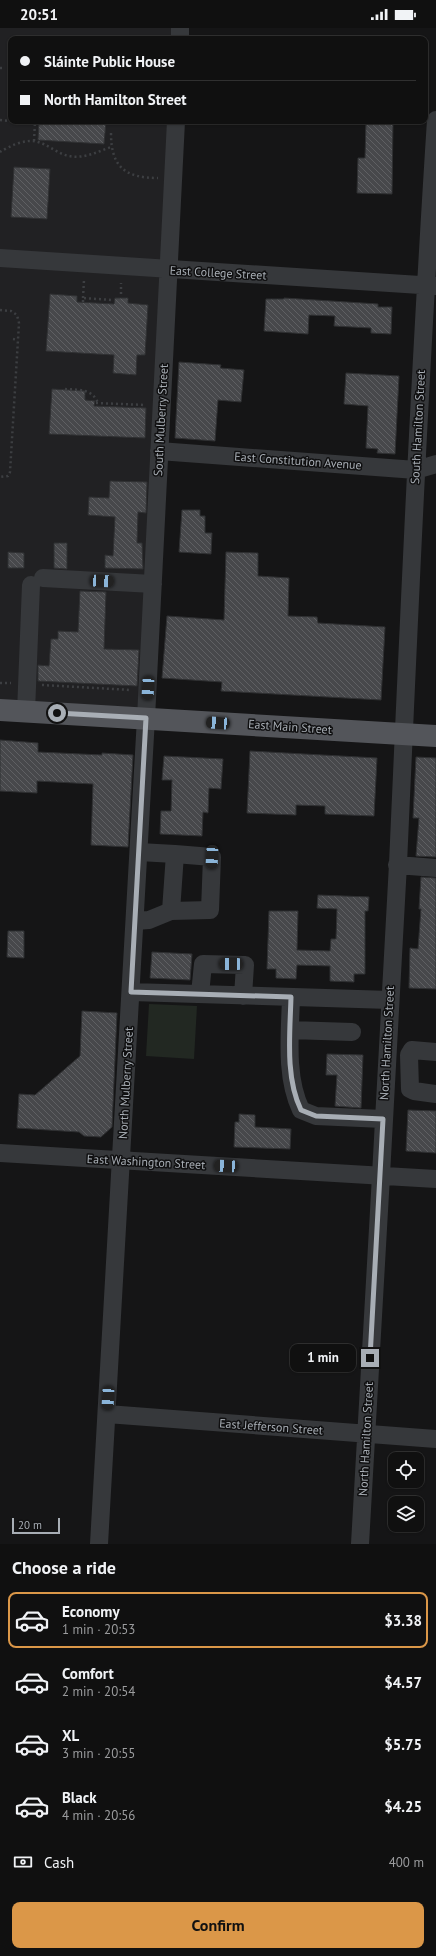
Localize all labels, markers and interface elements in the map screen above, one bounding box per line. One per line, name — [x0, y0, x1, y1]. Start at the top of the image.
text: 20:51 — [20, 5, 58, 24]
text: Sláinte Public House — [44, 52, 175, 71]
text: North Hamilton Street — [44, 90, 187, 109]
street label: East College Street — [169, 262, 267, 283]
street label: South Mulberry Street — [150, 363, 171, 476]
street label: South Hamilton Street — [407, 369, 428, 484]
street label: East Constitution Avenue — [234, 449, 362, 472]
car — [90, 574, 114, 588]
car — [141, 676, 155, 700]
route start — [48, 704, 66, 722]
car — [206, 716, 230, 730]
street label: East Main Street — [248, 716, 332, 737]
car — [205, 845, 219, 869]
car — [219, 958, 243, 970]
street label: North Hamilton Street — [376, 986, 397, 1100]
street label: North Mulberry Street — [115, 1027, 136, 1139]
street label: East Washington Street — [86, 1151, 206, 1172]
car — [214, 1159, 238, 1173]
callout: 1 min — [290, 1344, 356, 1372]
text: 1 min — [307, 1349, 339, 1366]
route end — [361, 1349, 379, 1367]
street label: North Hamilton Street — [355, 1382, 376, 1496]
car — [101, 1386, 115, 1410]
street label: East Jefferson Street — [219, 1415, 323, 1438]
map controls — [388, 1452, 424, 1532]
button: locate — [388, 1452, 424, 1488]
button: layers — [388, 1496, 424, 1532]
scale bar — [12, 1516, 60, 1535]
text: 20 m — [18, 1518, 42, 1532]
text: Choose a ride — [12, 1556, 116, 1579]
icon: car — [14, 1602, 50, 1638]
text: Economy — [62, 1602, 120, 1621]
text: $3.38 — [384, 1611, 422, 1630]
text: 1 min · 20:53 — [62, 1621, 135, 1638]
icon: car — [14, 1664, 50, 1700]
text: Comfort — [62, 1664, 114, 1683]
text: $4.57 — [384, 1673, 422, 1692]
text: 2 min · 20:54 — [62, 1683, 135, 1700]
icon: car — [14, 1726, 50, 1762]
text: XL — [62, 1726, 79, 1745]
text: $5.75 — [384, 1735, 422, 1754]
text: 3 min · 20:55 — [62, 1745, 135, 1762]
icon: car — [14, 1788, 50, 1824]
text: Black — [62, 1788, 97, 1807]
text: $4.25 — [384, 1797, 422, 1816]
text: 4 min · 20:56 — [62, 1807, 135, 1824]
icon: cash — [12, 1851, 34, 1873]
text: Cash — [44, 1853, 74, 1872]
text: 400 m — [389, 1854, 424, 1871]
button: Confirm — [12, 1902, 424, 1948]

